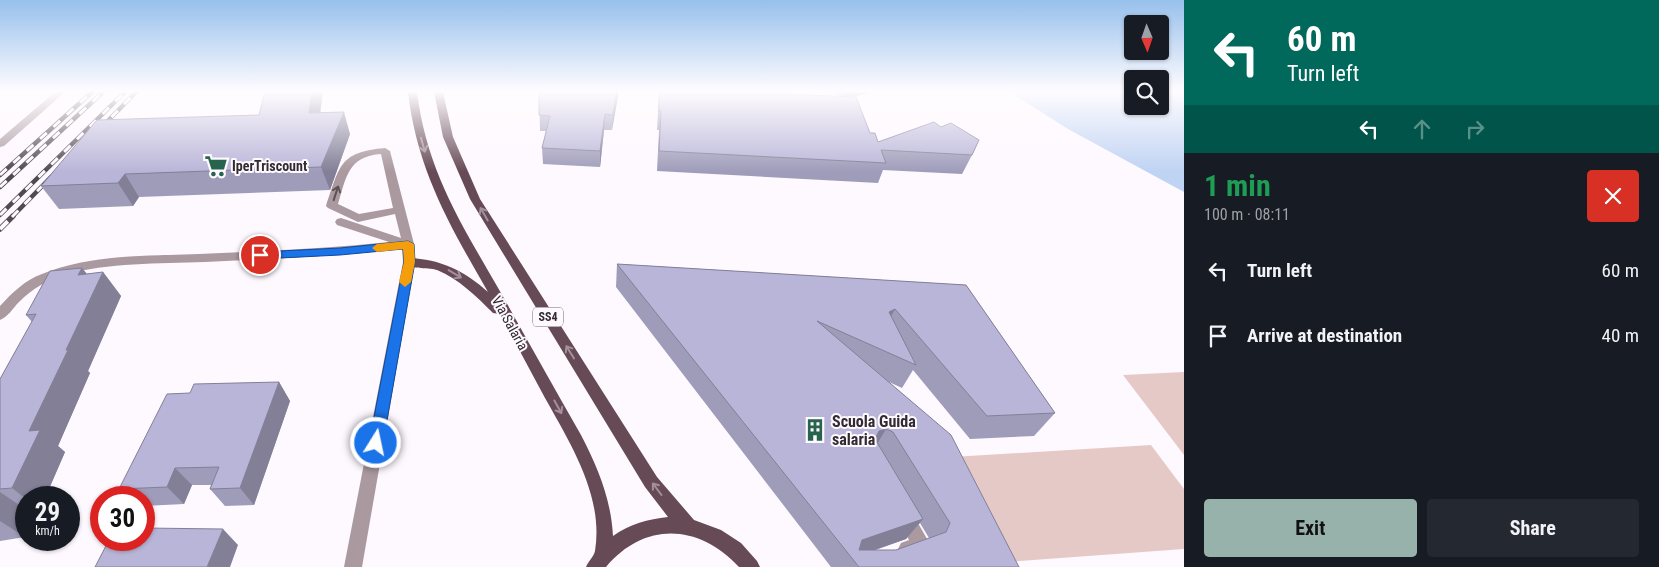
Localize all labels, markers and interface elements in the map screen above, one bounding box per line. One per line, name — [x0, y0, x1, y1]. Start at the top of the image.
north arrow — [1124, 15, 1169, 60]
map controls — [1124, 15, 1169, 115]
text: 60 m — [1287, 19, 1356, 60]
icon: left — [1204, 20, 1269, 85]
text: Turn left — [1287, 61, 1359, 86]
button: search — [1124, 70, 1169, 115]
icon: left — [1355, 115, 1383, 143]
icon: ahead — [1408, 115, 1436, 143]
icon: right — [1461, 115, 1489, 143]
one-way arrow — [418, 137, 428, 153]
supermarket icon: IperTriscount — [203, 153, 229, 179]
place label: IperTriscount — [232, 158, 307, 174]
text: 1 min — [1204, 168, 1271, 203]
button: close — [1587, 170, 1639, 222]
one-way arrow — [332, 186, 342, 202]
text: 100 m · 08:11 — [1204, 205, 1290, 224]
one-way arrow — [478, 207, 488, 221]
pin — [239, 234, 281, 276]
icon: arrive — [246, 241, 274, 269]
icon: left — [1204, 257, 1232, 285]
text: Turn left — [1247, 259, 1312, 282]
text: 60 m — [1602, 259, 1639, 282]
one-way arrow — [448, 269, 462, 279]
street label: Via Salaria — [489, 293, 531, 353]
road number: SS4 — [533, 308, 563, 326]
icon: arrive — [1204, 322, 1232, 350]
text: Arrive at destination — [1247, 324, 1402, 347]
text: 40 m — [1602, 324, 1639, 347]
one-way arrow — [564, 345, 574, 359]
one-way arrow — [553, 400, 563, 414]
place label: Scuola Guida salaria — [832, 412, 916, 449]
position arrow — [349, 416, 401, 468]
building icon: Scuola Guida salaria — [802, 417, 828, 443]
one-way arrow — [651, 483, 662, 496]
speed limit sign: 30 — [90, 486, 155, 551]
text: 29 — [35, 498, 60, 527]
button: Exit — [1204, 499, 1417, 557]
button: Share — [1427, 499, 1639, 557]
text: km/h — [35, 524, 60, 538]

